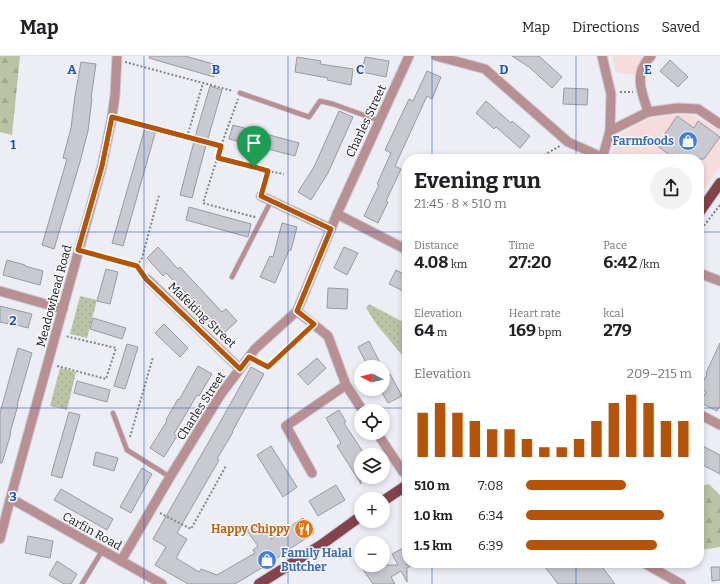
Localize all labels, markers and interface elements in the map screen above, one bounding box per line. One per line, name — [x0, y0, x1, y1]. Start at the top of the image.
text: Map — [20, 16, 59, 39]
text: Map — [522, 19, 550, 36]
text: Directions — [572, 19, 640, 36]
text: Saved — [662, 19, 700, 36]
text: A — [67, 62, 77, 77]
text: B — [212, 62, 220, 77]
text: C — [356, 62, 364, 77]
text: D — [499, 62, 509, 77]
text: E — [644, 62, 652, 77]
street label: Charles Street — [343, 82, 389, 160]
pin — [237, 126, 271, 167]
shop icon: Farmfoods — [677, 130, 699, 152]
icon: arrive — [243, 132, 265, 154]
place label: Farmfoods — [612, 134, 674, 148]
text: 1 — [10, 137, 16, 152]
text: Evening run — [414, 167, 541, 194]
button: share — [650, 167, 692, 209]
text: 21:45 · 8 × 510 m — [414, 196, 507, 211]
text: Distance — [414, 239, 459, 252]
text: Time — [509, 239, 535, 252]
text: Pace — [603, 239, 627, 252]
street label: Meadowhead Road — [34, 243, 74, 349]
text: 4.08 — [414, 252, 449, 273]
text: 27:20 — [509, 252, 552, 273]
text: 6:42 — [603, 252, 637, 273]
text: km — [449, 258, 467, 271]
text: /km — [637, 258, 660, 271]
street label: Mafeking Street — [165, 279, 239, 351]
text: Elevation — [414, 307, 462, 320]
text: Heart rate — [509, 307, 561, 320]
text: kcal — [603, 307, 624, 320]
text: 2 — [9, 313, 17, 328]
text: 64 — [414, 320, 435, 341]
text: 169 — [509, 320, 536, 341]
text: 279 — [603, 320, 632, 341]
text: m — [435, 326, 447, 339]
text: bpm — [536, 326, 562, 339]
north arrow — [354, 360, 390, 396]
map controls — [354, 360, 390, 572]
text: Elevation — [414, 366, 471, 381]
text: 209–215 m — [627, 366, 692, 381]
street label: Charles Street — [174, 369, 229, 443]
button: locate — [354, 404, 390, 440]
button: layers — [354, 448, 390, 484]
text: 510 m — [414, 478, 450, 493]
text: 7:08 — [478, 478, 503, 493]
text: 3 — [9, 489, 17, 504]
button: + — [354, 492, 390, 528]
text: 1.0 km — [414, 508, 453, 523]
text: 6:34 — [478, 508, 503, 523]
street label: Carfin Road — [60, 509, 124, 553]
restaurant icon: Happy Chippy — [293, 518, 315, 540]
place label: Happy Chippy — [211, 522, 290, 536]
button: − — [354, 536, 390, 572]
text: 1.5 km — [414, 538, 452, 553]
text: 6:39 — [478, 538, 503, 553]
place label: Family Halal Butcher — [281, 546, 352, 574]
shop icon: Family Halal Butcher — [256, 549, 278, 571]

